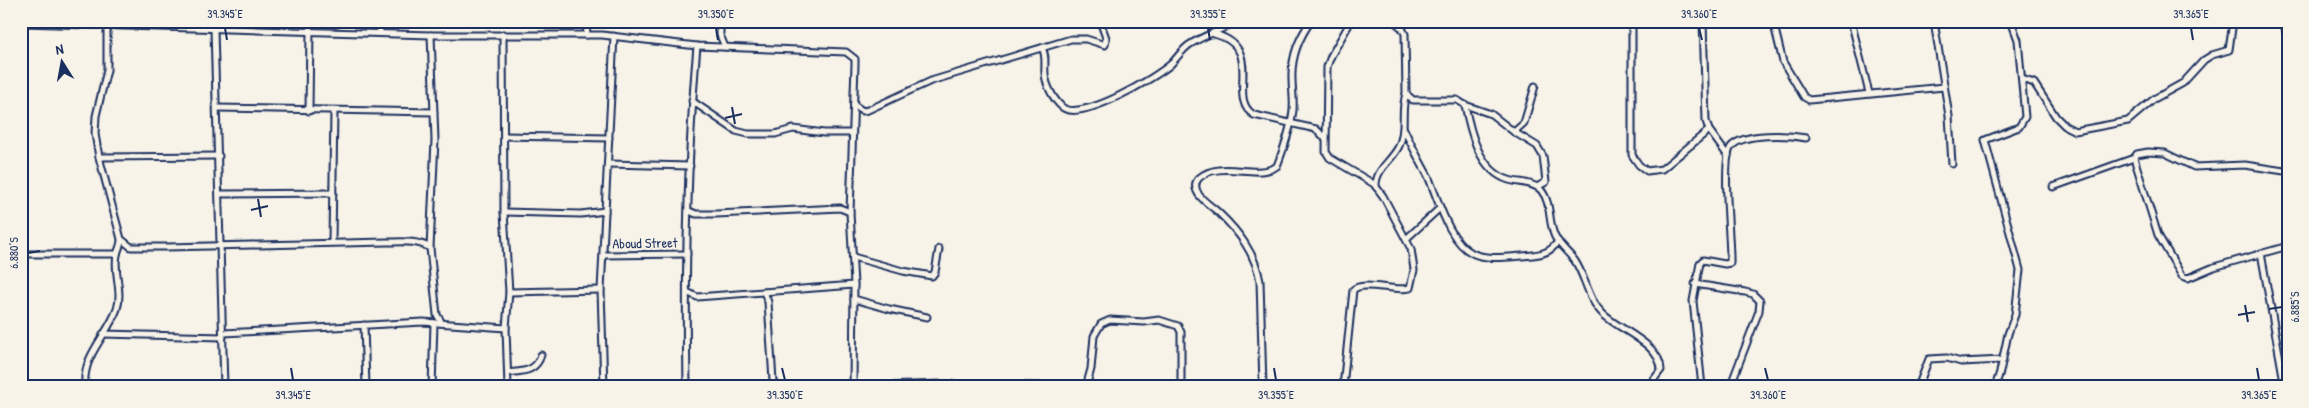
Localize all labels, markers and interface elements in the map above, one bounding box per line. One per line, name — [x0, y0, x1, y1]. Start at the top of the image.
text: 39.345°E — [207, 5, 243, 22]
text: 39.350°E — [698, 5, 735, 22]
text: 39.355°E — [1190, 5, 1227, 22]
text: 39.360°E — [1681, 5, 1718, 22]
text: 39.365°E — [2173, 5, 2210, 22]
north arrow — [38, 38, 88, 88]
text: N — [54, 39, 65, 59]
street label: Aboud Street — [612, 232, 678, 253]
text: 6.880°S — [5, 237, 22, 269]
text: 6.885°S — [2286, 291, 2303, 323]
text: 39.345°E — [275, 386, 311, 403]
text: 39.350°E — [767, 386, 804, 403]
text: 39.355°E — [1258, 386, 1295, 403]
text: 39.360°E — [1750, 386, 1787, 403]
text: 39.365°E — [2241, 386, 2278, 403]

